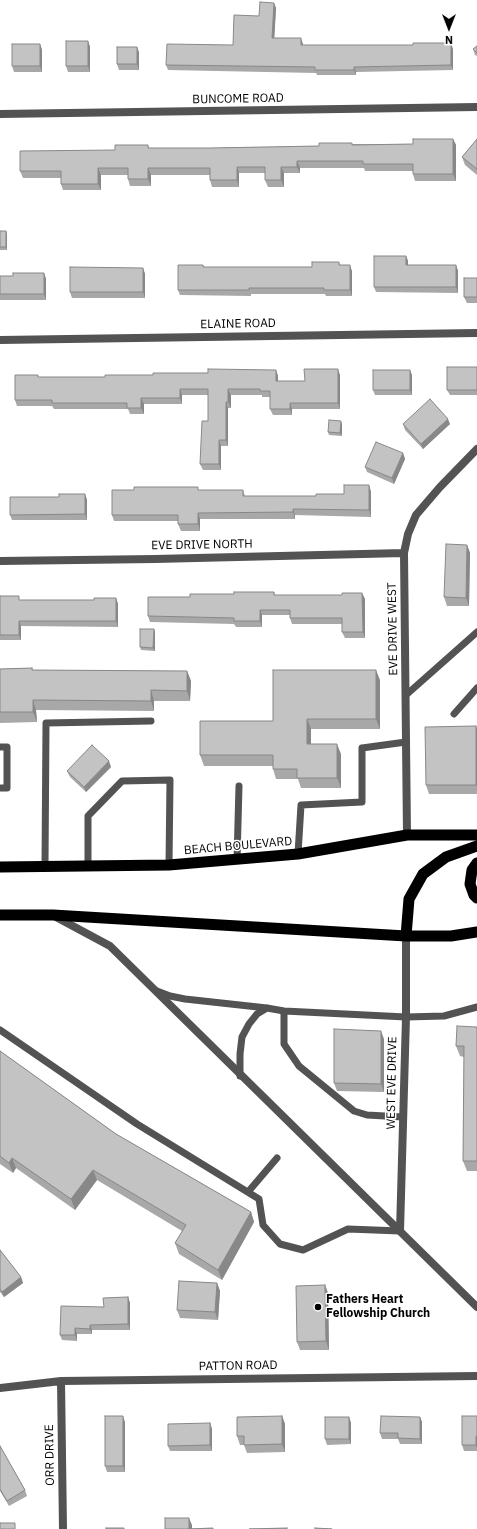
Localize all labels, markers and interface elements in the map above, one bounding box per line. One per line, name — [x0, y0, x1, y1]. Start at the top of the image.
north arrow — [429, 8, 469, 48]
text: N — [445, 33, 453, 47]
street label: BUNCOME ROAD — [192, 91, 284, 107]
street label: ELAINE ROAD — [200, 316, 276, 332]
street label: EVE DRIVE NORTH — [151, 537, 253, 553]
street label: EVE DRIVE WEST — [385, 582, 401, 676]
street label: BEACH BOULEVARD — [183, 834, 293, 858]
street label: WEST EVE DRIVE — [384, 1036, 400, 1130]
place label: Fathers Heart Fellowship Church — [326, 1293, 430, 1321]
marker: Fathers Heart Fellowship Church — [313, 1302, 323, 1312]
street label: PATTON ROAD — [198, 1358, 278, 1374]
street label: ORR DRIVE — [42, 1424, 58, 1486]

